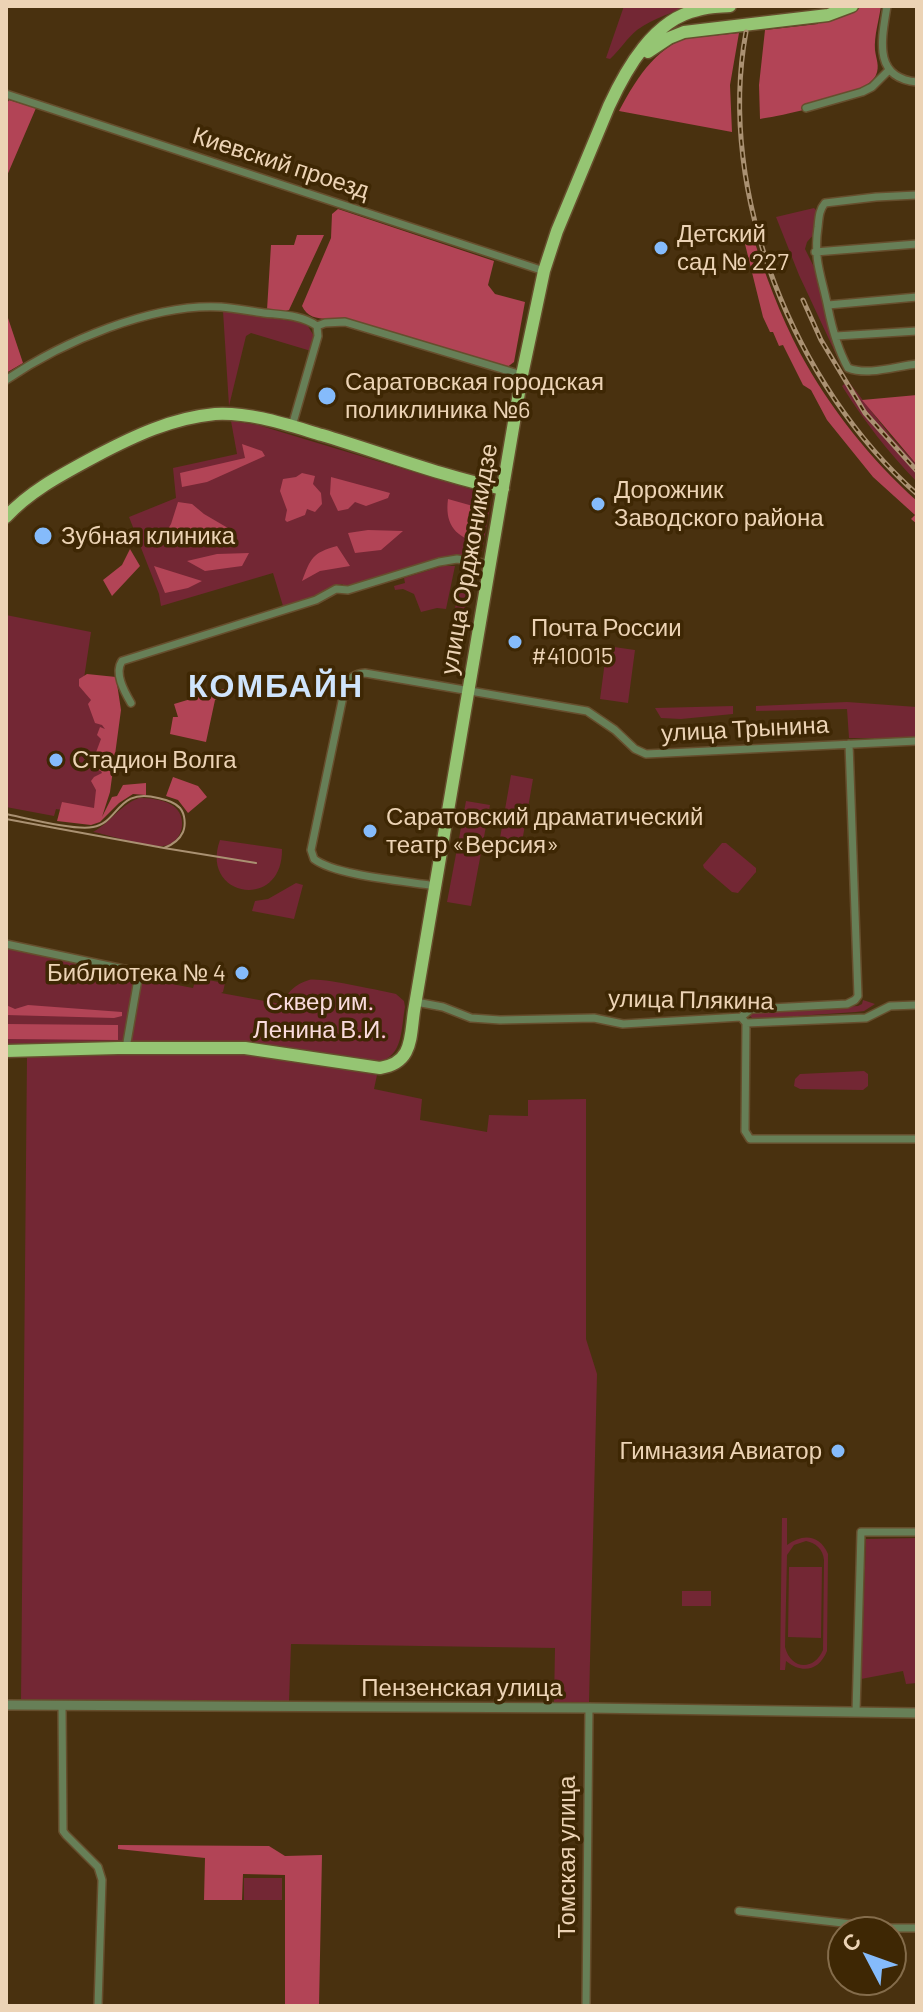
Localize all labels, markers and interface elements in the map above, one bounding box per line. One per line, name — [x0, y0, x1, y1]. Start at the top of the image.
street label: Киевский проезд — [189, 121, 373, 205]
place label: Детский сад № 227 — [677, 220, 789, 276]
marker: Детский сад № 227 — [652, 239, 670, 257]
place label: Саратовская городская поликлиника №6 — [345, 368, 604, 424]
marker: Саратовская городская поликлиника №6 — [316, 385, 338, 407]
street label: улица Орджоникидзе — [434, 441, 504, 677]
place label: Дорожник Заводского района — [614, 476, 824, 532]
marker: Дорожник Заводского района — [589, 495, 607, 513]
place label: Зубная клиника — [61, 522, 235, 550]
marker: Зубная клиника — [32, 525, 54, 547]
place label: Почта России #410015 — [531, 614, 682, 670]
marker: Почта России #410015 — [506, 633, 524, 651]
district label: КОМБАЙН — [188, 667, 364, 705]
street label: улица Трынина — [660, 710, 830, 748]
place label: Стадион Волга — [72, 746, 237, 774]
marker: Стадион Волга — [47, 751, 65, 769]
place label: Саратовский драматический театр «Версия» — [386, 803, 703, 859]
marker: Саратовский драматический театр «Версия» — [361, 822, 379, 840]
place label: Библиотека № 4 — [47, 959, 226, 987]
marker: Библиотека № 4 — [233, 964, 251, 982]
street label: улица Плякина — [608, 984, 774, 1016]
park label: Сквер им. Ленина В.И. — [253, 988, 387, 1044]
place label: Гимназия Авиатор — [620, 1437, 822, 1465]
marker: Гимназия Авиатор — [829, 1442, 847, 1460]
street label: Пензенская улица — [361, 1674, 563, 1702]
street label: Томская улица — [553, 1776, 581, 1938]
north arrow — [827, 1916, 907, 1996]
text: С — [835, 1927, 865, 1956]

